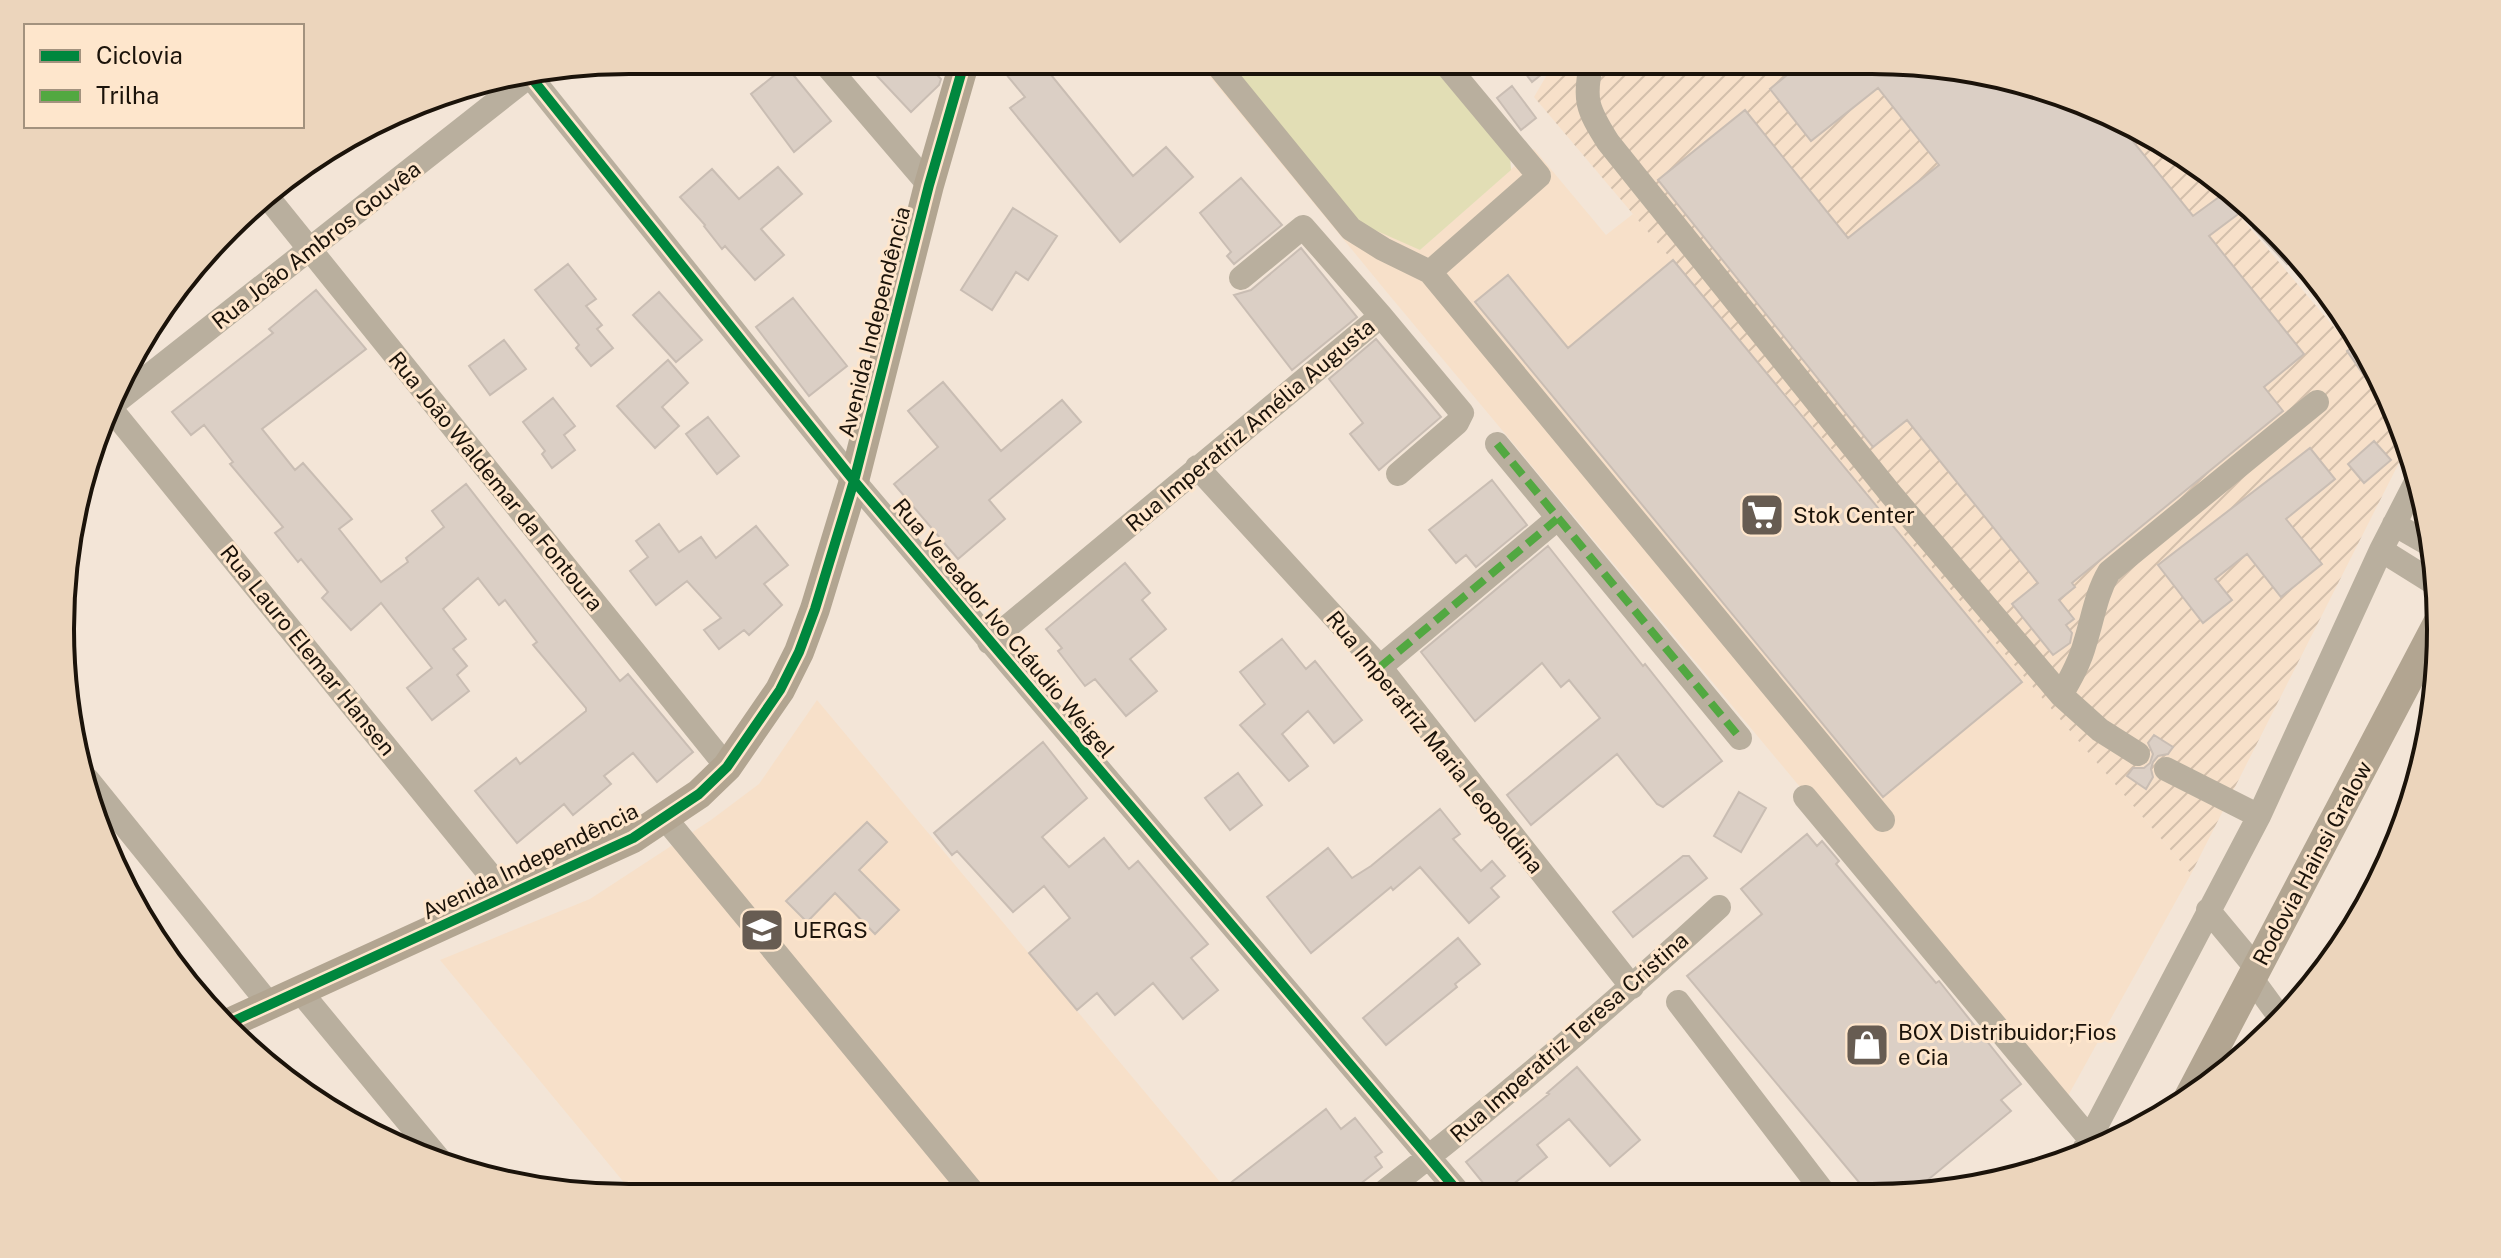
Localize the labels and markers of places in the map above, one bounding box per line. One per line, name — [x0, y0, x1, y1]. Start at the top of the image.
supermarket icon: Stok Center — [1738, 491, 1786, 539]
place label: Stok Center — [1793, 502, 1915, 528]
school or university icon: UERGS — [738, 906, 786, 954]
place label: UERGS — [793, 917, 868, 943]
place label: BOX Distribuidor;Fios e Cia — [1898, 1019, 2116, 1070]
shop icon: BOX Distribuidor;Fios e Cia — [1843, 1021, 1891, 1069]

